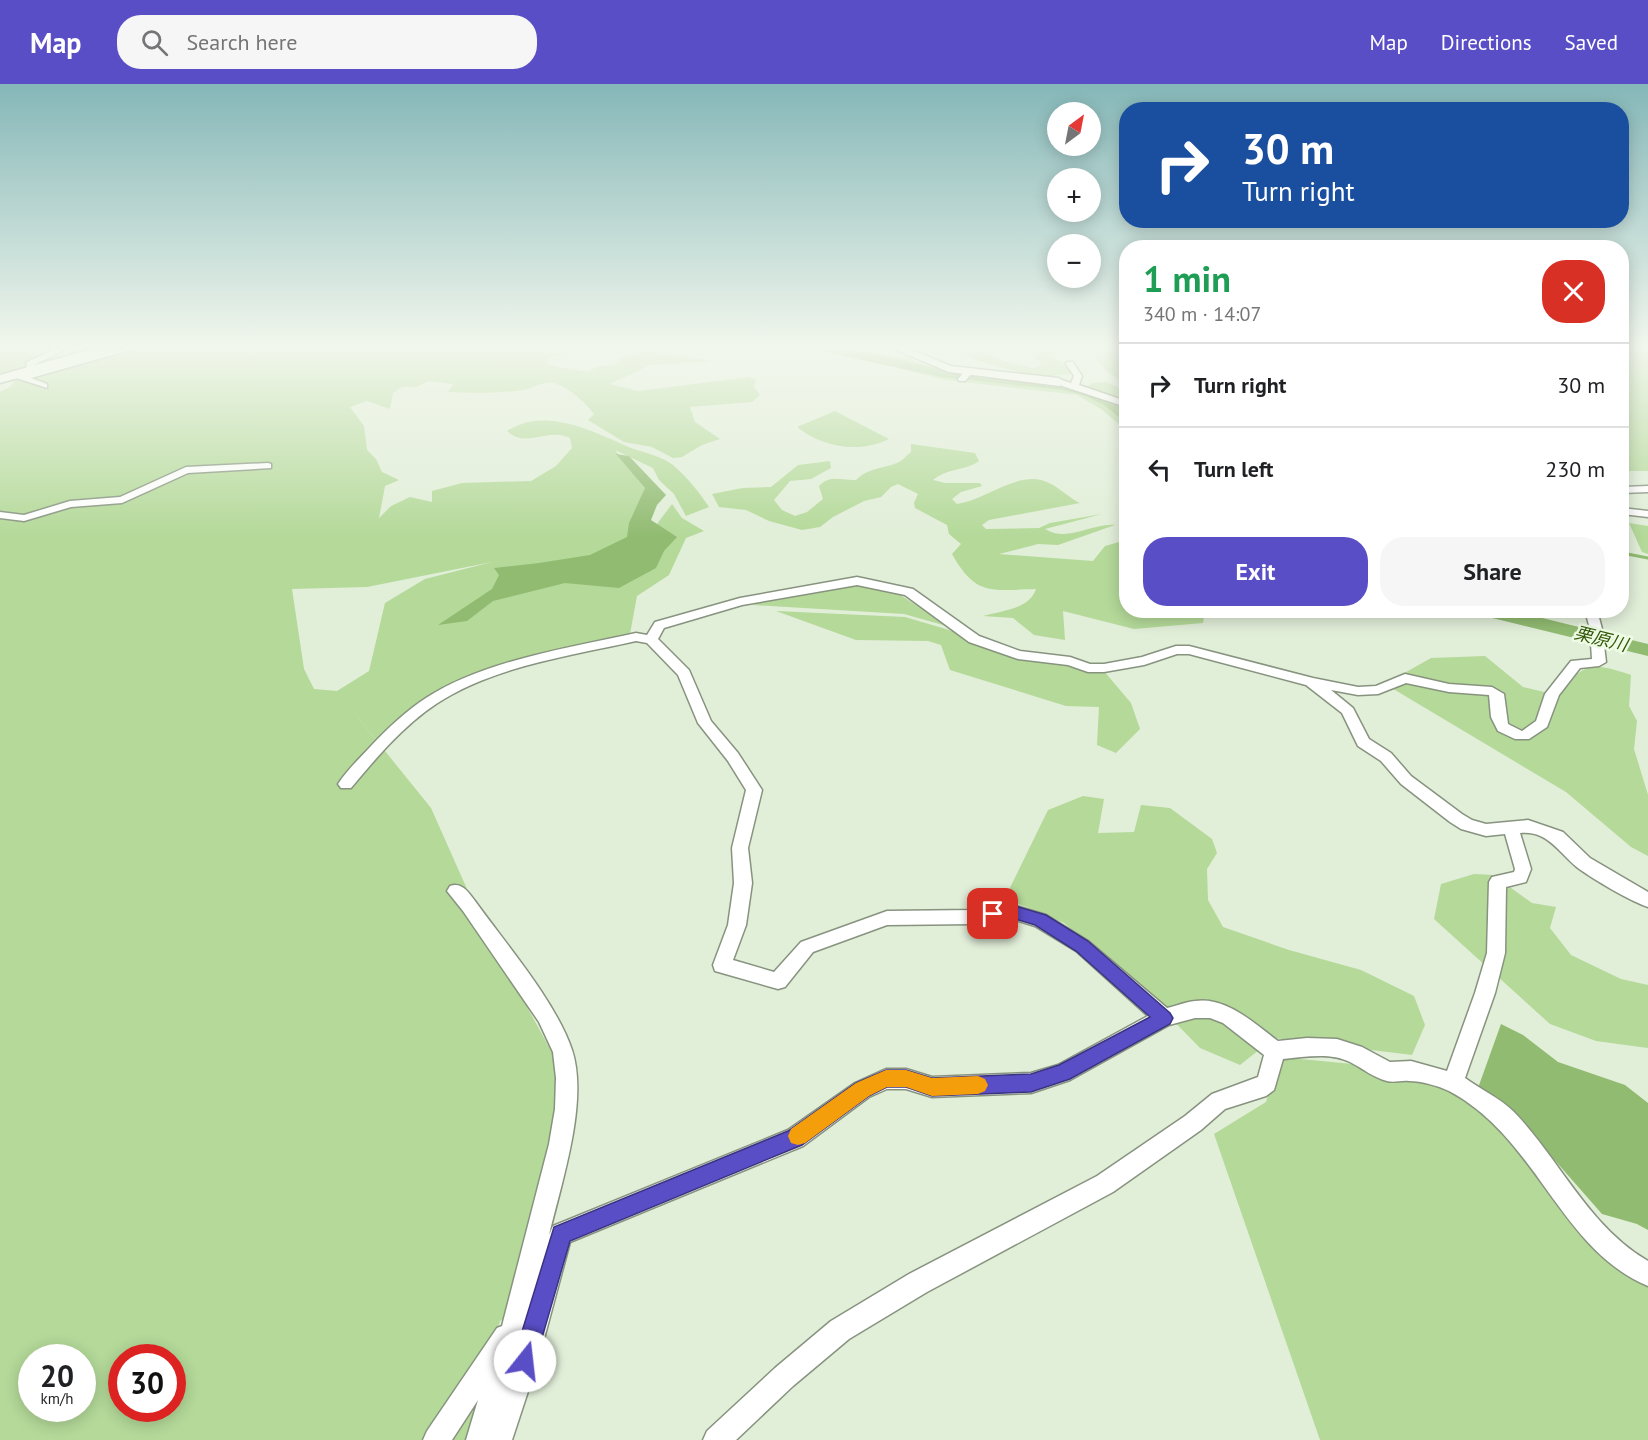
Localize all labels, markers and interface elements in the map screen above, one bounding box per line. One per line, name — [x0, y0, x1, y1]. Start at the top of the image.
search box — [117, 15, 537, 69]
text: Map — [30, 24, 81, 61]
icon: search — [138, 26, 171, 59]
text: Search here — [186, 28, 297, 56]
text: Map — [1369, 29, 1408, 56]
text: Directions — [1441, 29, 1532, 56]
text: Saved — [1565, 29, 1618, 56]
north arrow — [1047, 102, 1101, 156]
map controls — [1047, 102, 1101, 288]
text: 30 m — [1242, 121, 1334, 176]
icon: right — [1143, 126, 1221, 204]
button: + — [1047, 168, 1101, 222]
text: Turn right — [1242, 174, 1355, 208]
button: − — [1047, 234, 1101, 288]
text: 1 min — [1143, 255, 1231, 302]
button: close — [1542, 260, 1605, 323]
text: 340 m · 14:07 — [1143, 301, 1261, 327]
icon: right — [1143, 369, 1176, 402]
text: Turn right — [1194, 371, 1286, 399]
text: 30 m — [1557, 371, 1605, 399]
icon: left — [1143, 453, 1176, 486]
text: Turn left — [1194, 455, 1274, 483]
text: 230 m — [1545, 455, 1605, 483]
button: Exit — [1143, 537, 1368, 606]
button: Share — [1380, 537, 1605, 606]
water label: 栗原川 — [1572, 621, 1632, 657]
pin — [967, 888, 1018, 939]
icon: arrive — [976, 897, 1009, 930]
position arrow — [493, 1329, 557, 1393]
speed limit sign: 30 — [108, 1344, 186, 1422]
text: 20 — [40, 1356, 74, 1395]
text: km/h — [41, 1389, 73, 1408]

